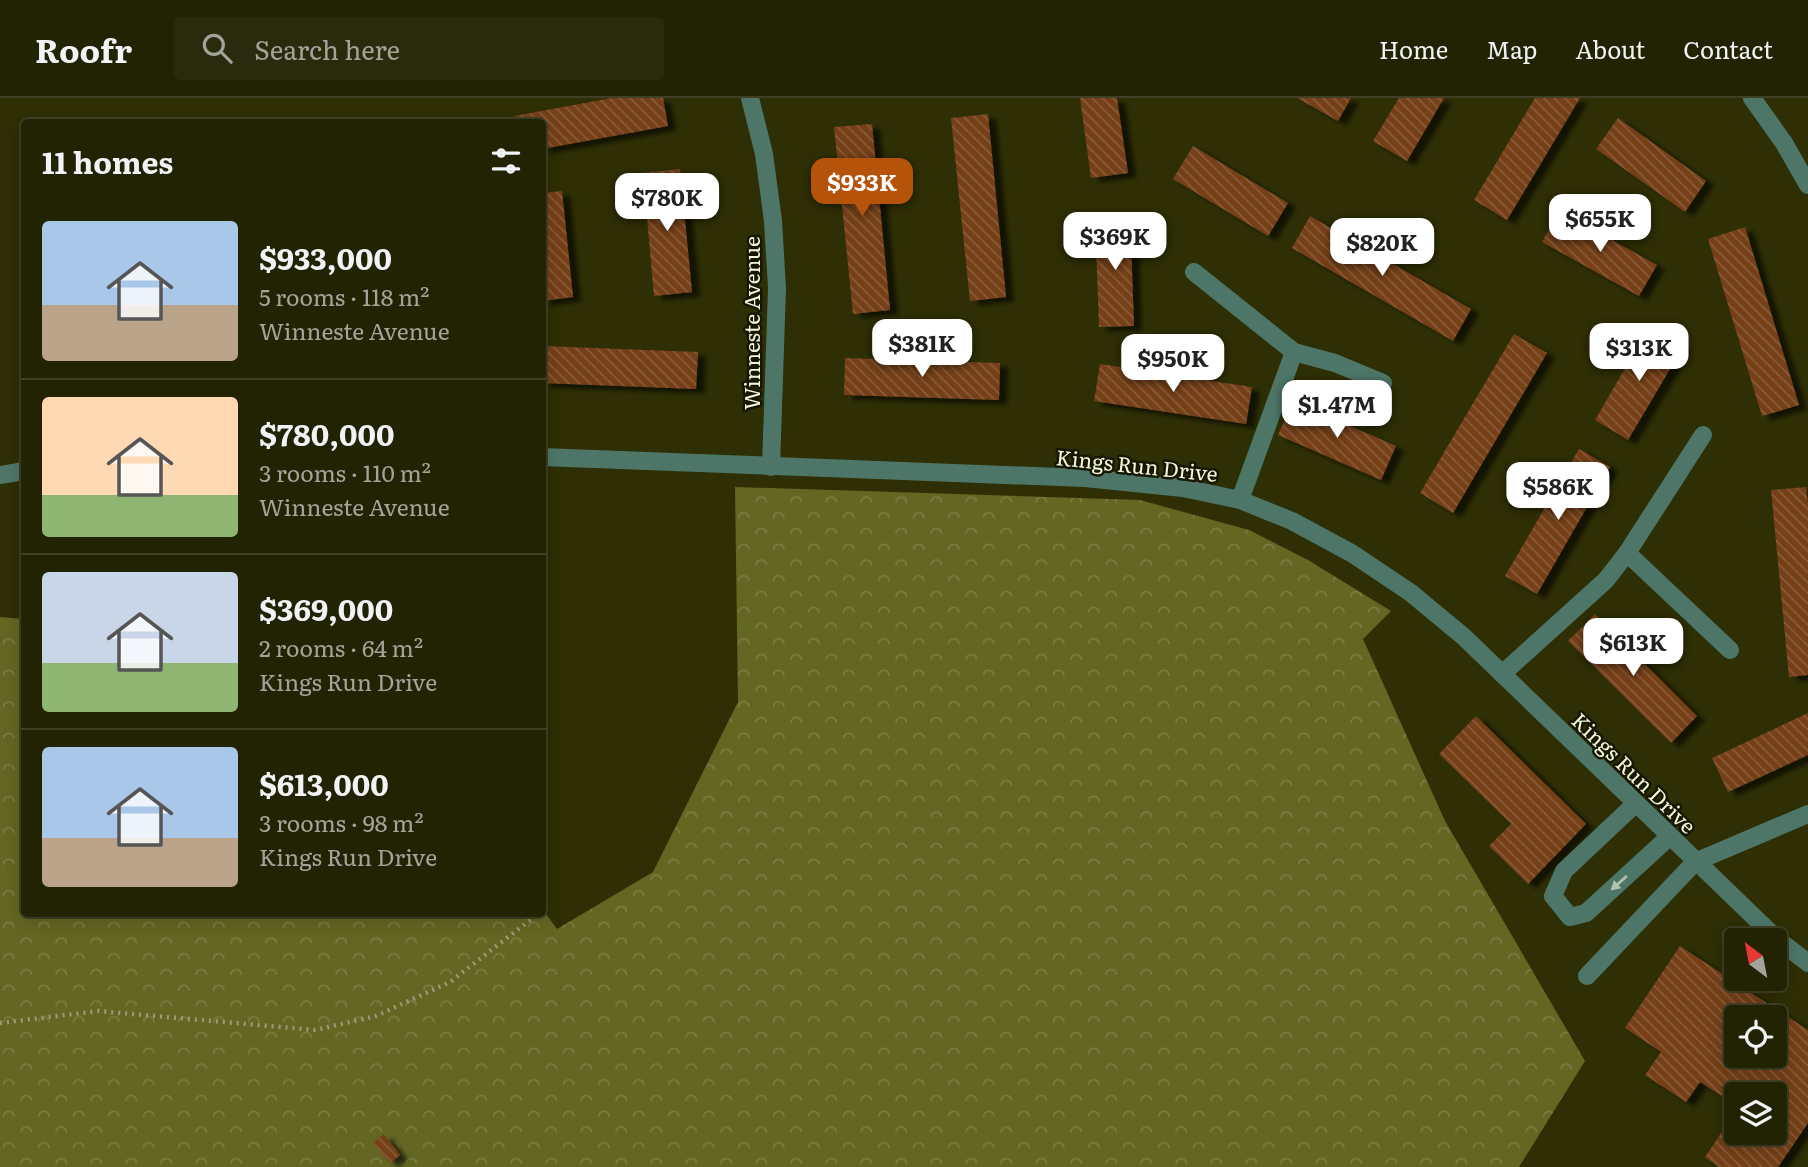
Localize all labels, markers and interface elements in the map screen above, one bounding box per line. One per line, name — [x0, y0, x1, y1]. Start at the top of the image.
search box — [174, 17, 664, 80]
text: Roofr — [35, 24, 132, 73]
icon: search — [198, 29, 236, 67]
text: Search here — [254, 29, 400, 68]
text: Home — [1379, 31, 1448, 66]
text: Map — [1486, 31, 1537, 66]
text: About — [1575, 31, 1645, 66]
text: Contact — [1683, 31, 1773, 66]
text: 11 homes — [42, 139, 173, 183]
icon: filters — [487, 142, 525, 180]
pin: $933K — [813, 158, 911, 218]
text: $933K — [827, 164, 897, 198]
pin: $780K — [618, 174, 716, 233]
text: $780K — [631, 179, 703, 213]
pin: $655K — [1551, 194, 1649, 254]
text: $655K — [1565, 200, 1635, 234]
pin: $369K — [1066, 212, 1164, 272]
text: $369K — [1079, 218, 1151, 252]
pin: $820K — [1333, 218, 1431, 278]
text: $820K — [1346, 224, 1418, 258]
text: $933,000 — [259, 235, 392, 279]
street label: Winneste Avenue — [735, 236, 766, 410]
icon: home — [98, 249, 182, 333]
text: 5 rooms · 118 m² — [259, 279, 429, 313]
text: Winneste Avenue — [259, 313, 450, 347]
pin: $381K — [873, 320, 971, 379]
pin: $313K — [1590, 324, 1688, 383]
text: $381K — [888, 325, 956, 359]
text: $313K — [1606, 329, 1672, 363]
pin: $950K — [1124, 334, 1222, 394]
text: $950K — [1137, 340, 1209, 374]
pin: $1.47M — [1280, 380, 1394, 440]
text: $1.47M — [1298, 386, 1376, 420]
text: $780,000 — [259, 411, 394, 455]
icon: home — [98, 425, 182, 509]
street label: Kings Run Drive — [1055, 440, 1220, 488]
text: 3 rooms · 110 m² — [259, 455, 431, 489]
pin: $586K — [1509, 462, 1607, 522]
text: $586K — [1522, 468, 1594, 502]
text: Winneste Avenue — [259, 489, 450, 523]
text: $369,000 — [259, 586, 393, 630]
icon: home — [98, 600, 182, 684]
pin: $613K — [1584, 618, 1682, 678]
text: $613K — [1599, 624, 1667, 658]
text: 2 rooms · 64 m² — [259, 630, 423, 664]
text: Kings Run Drive — [259, 664, 437, 698]
street label: Kings Run Drive — [1566, 704, 1704, 840]
text: $613,000 — [259, 761, 389, 805]
icon: home — [98, 775, 182, 859]
text: 3 rooms · 98 m² — [259, 805, 424, 839]
text: Kings Run Drive — [259, 839, 437, 873]
one-way arrow — [1610, 875, 1628, 891]
north arrow — [1724, 928, 1787, 990]
map controls — [1724, 928, 1787, 1145]
button: locate — [1724, 1005, 1787, 1068]
button: layers — [1724, 1082, 1787, 1145]

